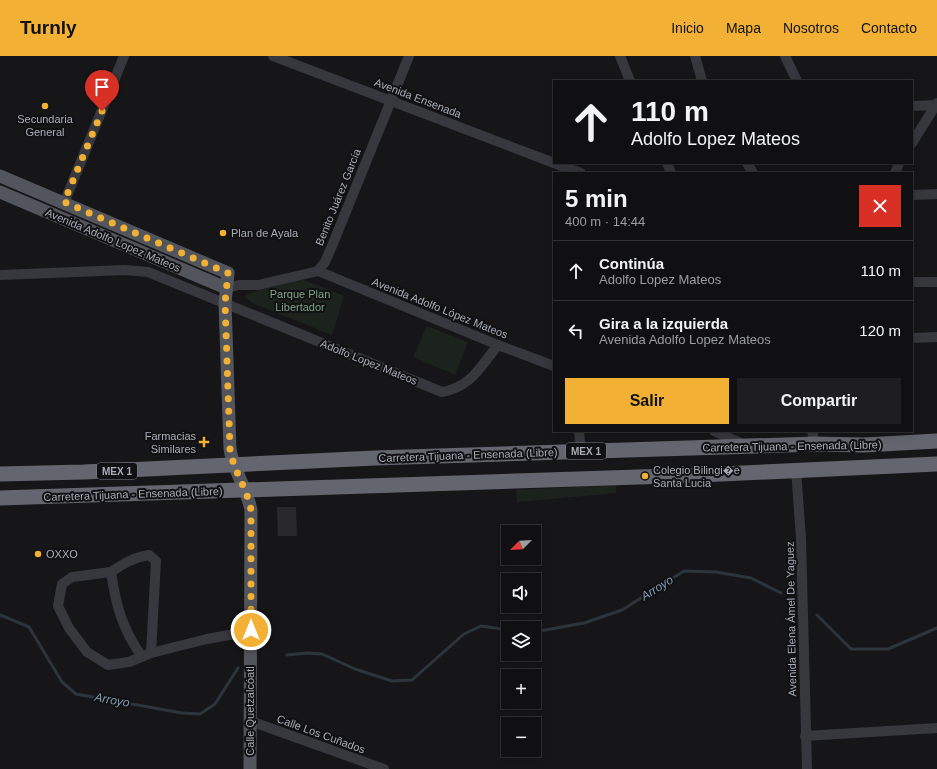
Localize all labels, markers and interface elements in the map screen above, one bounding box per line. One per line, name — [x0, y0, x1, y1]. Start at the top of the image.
text: Turnly — [20, 17, 77, 38]
text: Inicio — [671, 20, 704, 36]
text: Mapa — [726, 20, 761, 36]
text: Nosotros — [783, 20, 839, 36]
text: Contacto — [861, 20, 917, 36]
pin — [85, 70, 119, 111]
icon: arrive — [91, 76, 113, 98]
street label: Avenida Ensenada — [373, 76, 464, 120]
icon: ahead — [565, 96, 617, 148]
text: 110 m — [631, 96, 709, 127]
marker: Secundaria General — [40, 101, 50, 111]
place label: Secundaria General — [17, 113, 74, 138]
text: Adolfo Lopez Mateos — [631, 129, 800, 149]
street label: Benito Juárez García — [313, 146, 363, 247]
text: 5 min — [565, 185, 628, 212]
button: close — [859, 185, 901, 227]
street label: Avenida Adolfo Lopez Mateos — [44, 206, 183, 274]
text: 400 m · 14:44 — [565, 214, 645, 229]
place label: Plan de Ayala — [231, 227, 299, 239]
marker: Plan de Ayala — [218, 228, 228, 238]
text: Continúa — [599, 255, 664, 272]
icon: ahead — [565, 260, 587, 282]
text: 110 m — [860, 262, 901, 279]
text: Adolfo Lopez Mateos — [599, 272, 721, 287]
street label: Avenida Adolfo López Mateos — [370, 275, 510, 341]
park label: Parque Plan Libertador — [270, 288, 330, 313]
text: Gira a la izquierda — [599, 315, 728, 332]
icon: left — [565, 320, 587, 342]
text: 120 m — [859, 322, 901, 339]
text: Avenida Adolfo Lopez Mateos — [599, 332, 771, 347]
street label: Adolfo Lopez Mateos — [319, 337, 420, 387]
button: Salir — [565, 378, 729, 424]
button: Compartir — [737, 378, 901, 424]
place label: Farmacias Similares — [145, 430, 196, 455]
marker: Farmacias Similares — [199, 437, 209, 447]
street label: Carretera Tijuana - Ensenada (Libre) — [702, 438, 882, 454]
road number: MEX 1 — [566, 443, 606, 459]
street label: Carretera Tijuana - Ensenada (Libre) — [378, 446, 558, 464]
road number: MEX 1 — [97, 463, 137, 479]
place label: Colegio Bilingi�e Santa Lucia — [653, 464, 740, 489]
marker: Colegio Bilingi�e Santa Lucia — [640, 471, 650, 481]
street label: Carretera Tijuana - Ensenada (Libre) — [43, 485, 223, 503]
north arrow — [501, 525, 541, 565]
map controls — [501, 525, 541, 757]
street label: Avenida Elena Ámel De Yaguez — [784, 541, 798, 697]
place label: OXXO — [46, 548, 78, 560]
marker: OXXO — [33, 549, 43, 559]
button: sound — [501, 573, 541, 613]
water label: Arroyo — [637, 573, 676, 604]
position arrow — [230, 609, 272, 651]
button: layers — [501, 621, 541, 661]
street label: Calle Quetzalcóatl — [244, 666, 256, 756]
button: + — [501, 669, 541, 709]
water label: Arroyo — [92, 690, 131, 710]
street label: Calle Los Cuñados — [275, 712, 367, 756]
button: − — [501, 717, 541, 757]

